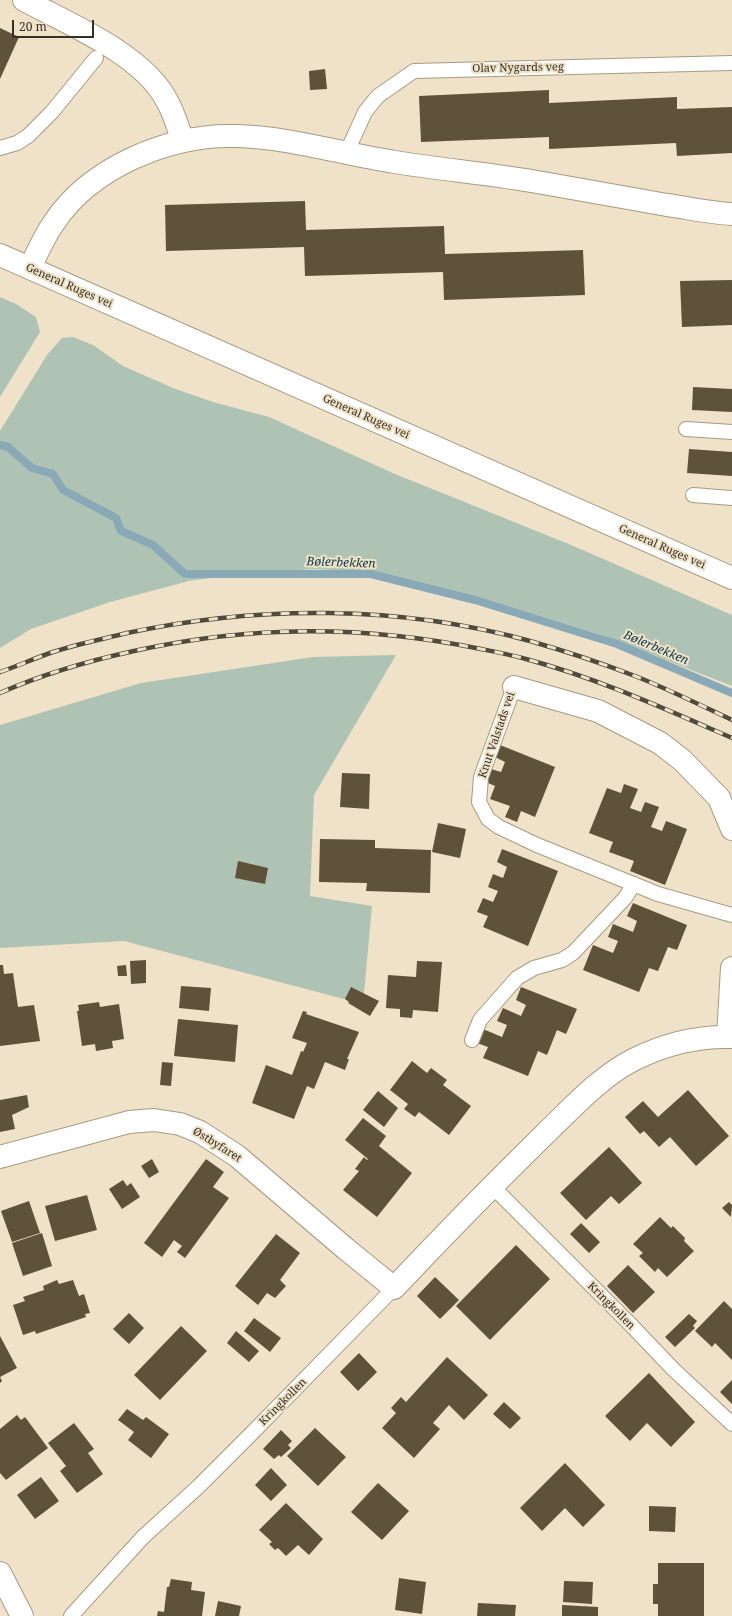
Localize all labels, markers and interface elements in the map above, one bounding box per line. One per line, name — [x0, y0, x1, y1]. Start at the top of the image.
scale bar — [14, 12, 96, 38]
text: 20 m — [19, 18, 47, 35]
street label: Olav Nygards veg — [472, 61, 564, 75]
street label: General Ruges vei — [23, 261, 115, 311]
street label: General Ruges vei — [320, 392, 412, 442]
street label: General Ruges vei — [616, 522, 708, 572]
water label: Bølerbekken — [306, 555, 376, 571]
water label: Bølerbekken — [621, 628, 691, 668]
street label: Knut Valstads vei — [476, 690, 518, 780]
street label: Østbyfaret — [190, 1125, 244, 1165]
street label: Kringkollen — [584, 1279, 638, 1333]
street label: Kringkollen — [256, 1375, 310, 1429]

